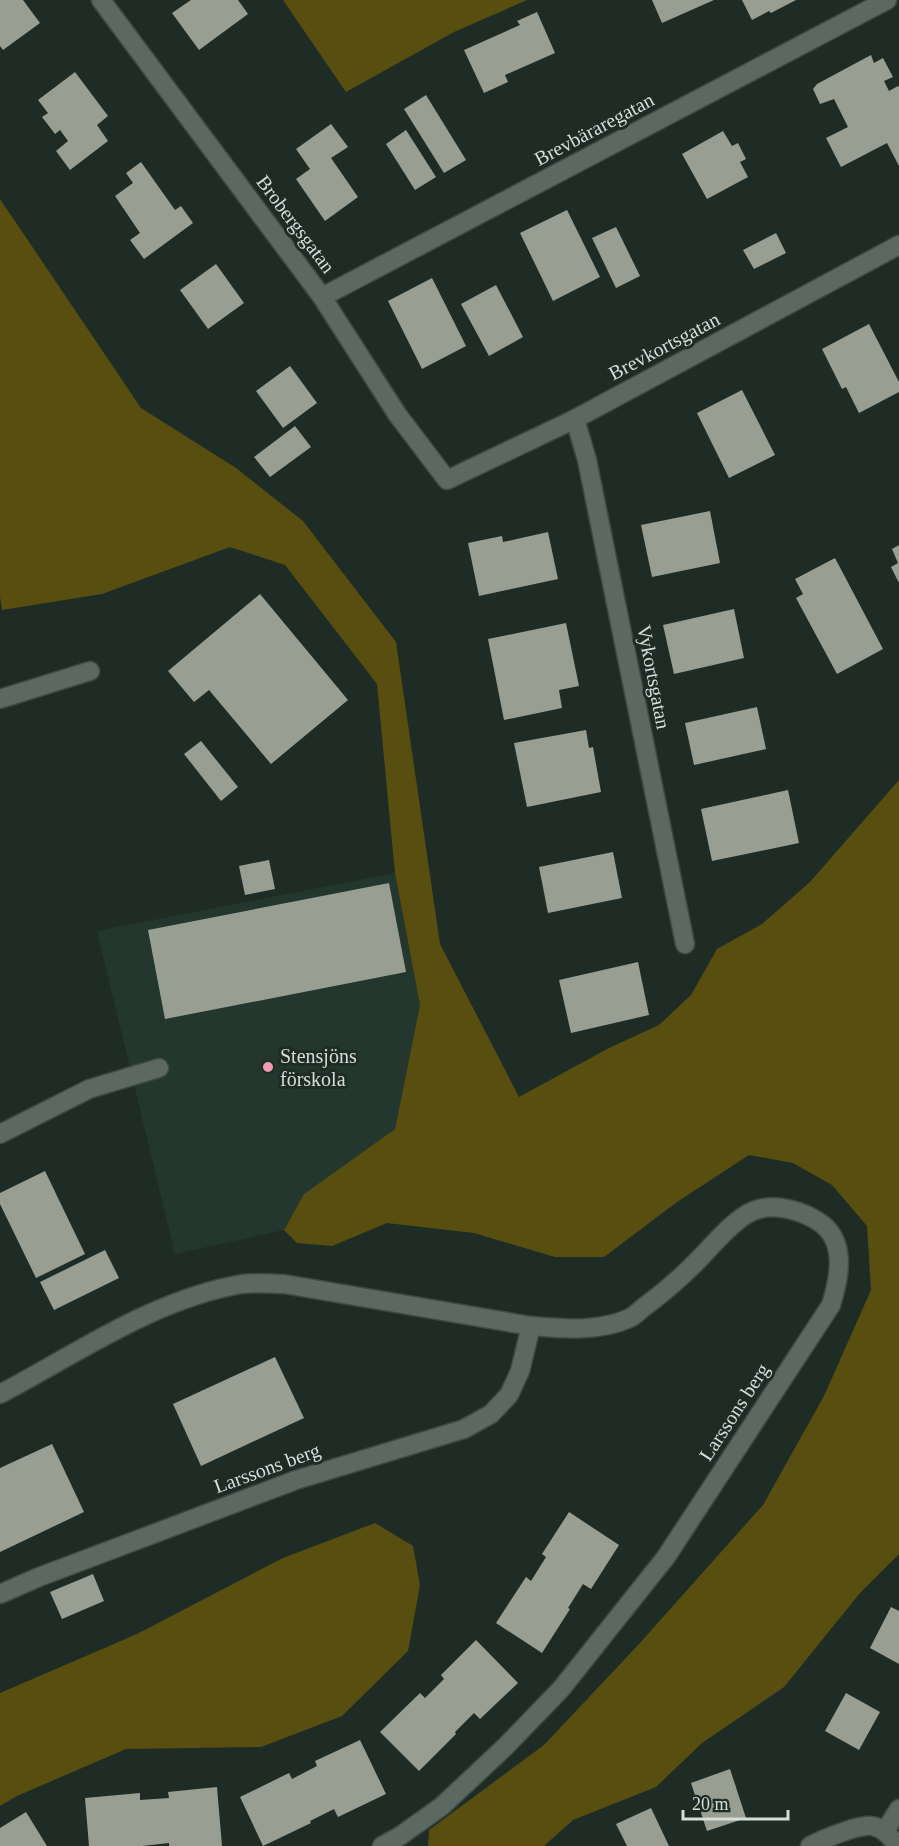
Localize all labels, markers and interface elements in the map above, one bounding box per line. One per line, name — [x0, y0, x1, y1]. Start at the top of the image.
street label: Brevbäraregatan — [530, 88, 658, 171]
street label: Brobergsgatan — [251, 171, 340, 278]
street label: Brevkortsgatan — [605, 308, 724, 385]
street label: Vykortsgatan — [632, 623, 675, 731]
place label: Stensjöns förskola — [280, 1045, 357, 1090]
marker: Stensjöns förskola — [261, 1060, 275, 1074]
street label: Larssons berg — [694, 1359, 774, 1465]
street label: Larssons berg — [211, 1439, 323, 1498]
scale bar — [683, 1783, 788, 1821]
text: 20 m — [692, 1794, 729, 1814]

